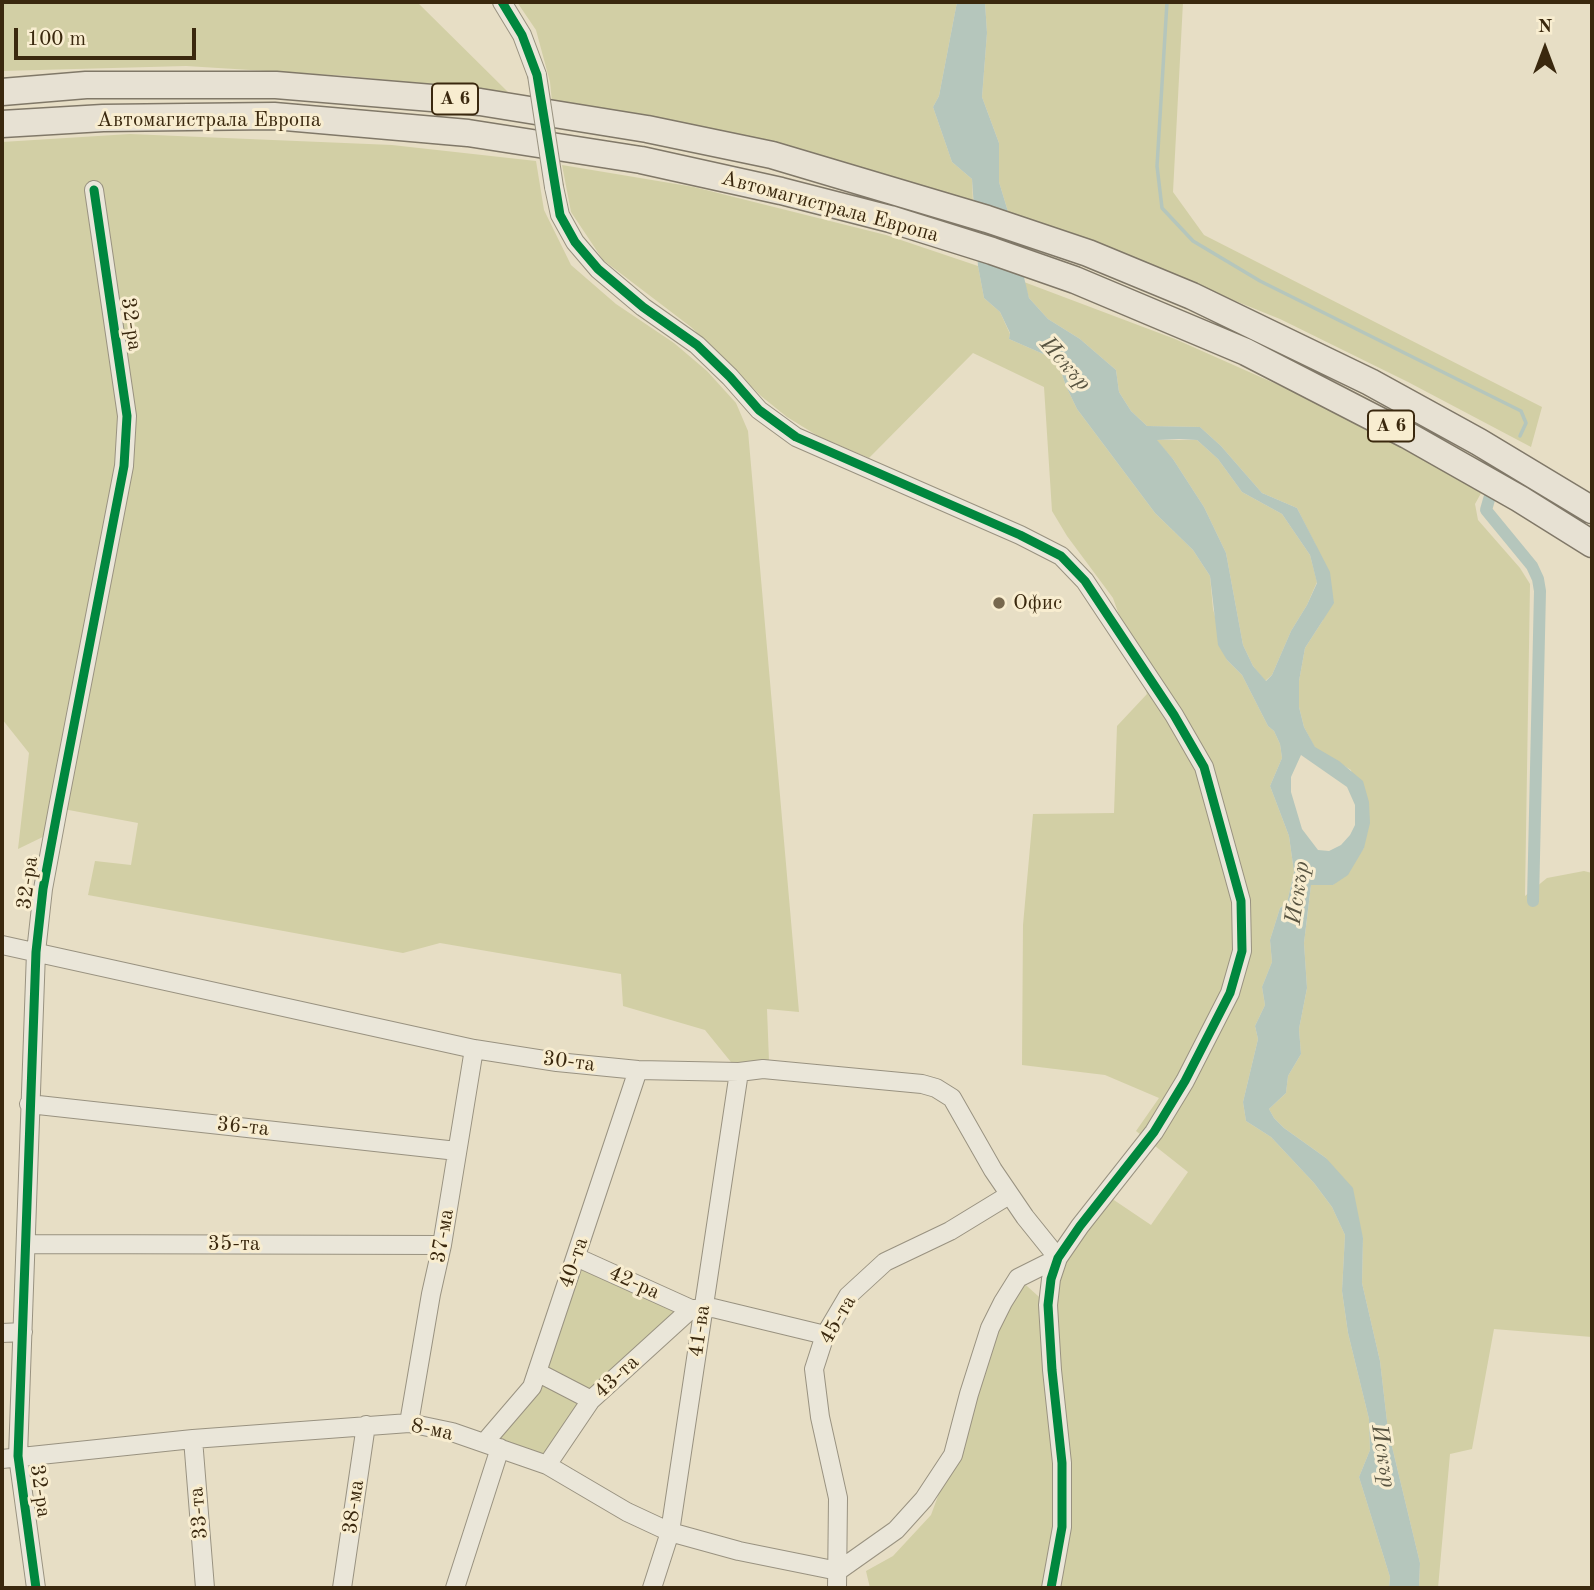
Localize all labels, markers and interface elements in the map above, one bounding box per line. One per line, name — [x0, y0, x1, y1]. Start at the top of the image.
scale bar — [18, 14, 200, 58]
north arrow — [1510, 14, 1580, 84]
text: N — [1538, 18, 1552, 37]
text: 100 m — [27, 29, 86, 50]
road number: A 6 — [432, 83, 478, 114]
street label: Автомагистрала Европа — [97, 107, 321, 133]
street label: Автомагистрала Европа — [718, 166, 942, 248]
street label: 32-ра — [115, 296, 147, 352]
water label: Искър — [1033, 331, 1097, 397]
road number: A 6 — [1368, 410, 1414, 442]
place label: Офис — [1013, 590, 1062, 616]
marker: Офис — [991, 595, 1007, 611]
street label: 32-ра — [12, 855, 44, 911]
water label: Искър — [1280, 859, 1316, 927]
street label: 30-та — [541, 1046, 597, 1078]
street label: 36-та — [216, 1112, 270, 1142]
street label: 37-ма — [426, 1207, 460, 1265]
street label: 35-та — [208, 1231, 260, 1257]
street label: 40-та — [554, 1234, 594, 1292]
street label: 42-ра — [604, 1261, 664, 1305]
street label: 45-та — [814, 1291, 862, 1349]
street label: 41-ва — [684, 1303, 716, 1359]
street label: 43-та — [589, 1350, 645, 1404]
street label: 8-ма — [409, 1413, 455, 1447]
water label: Искър — [1364, 1422, 1402, 1490]
street label: 32-ра — [24, 1463, 56, 1519]
street label: 38-ма — [338, 1478, 370, 1536]
street label: 33-та — [184, 1486, 214, 1540]

